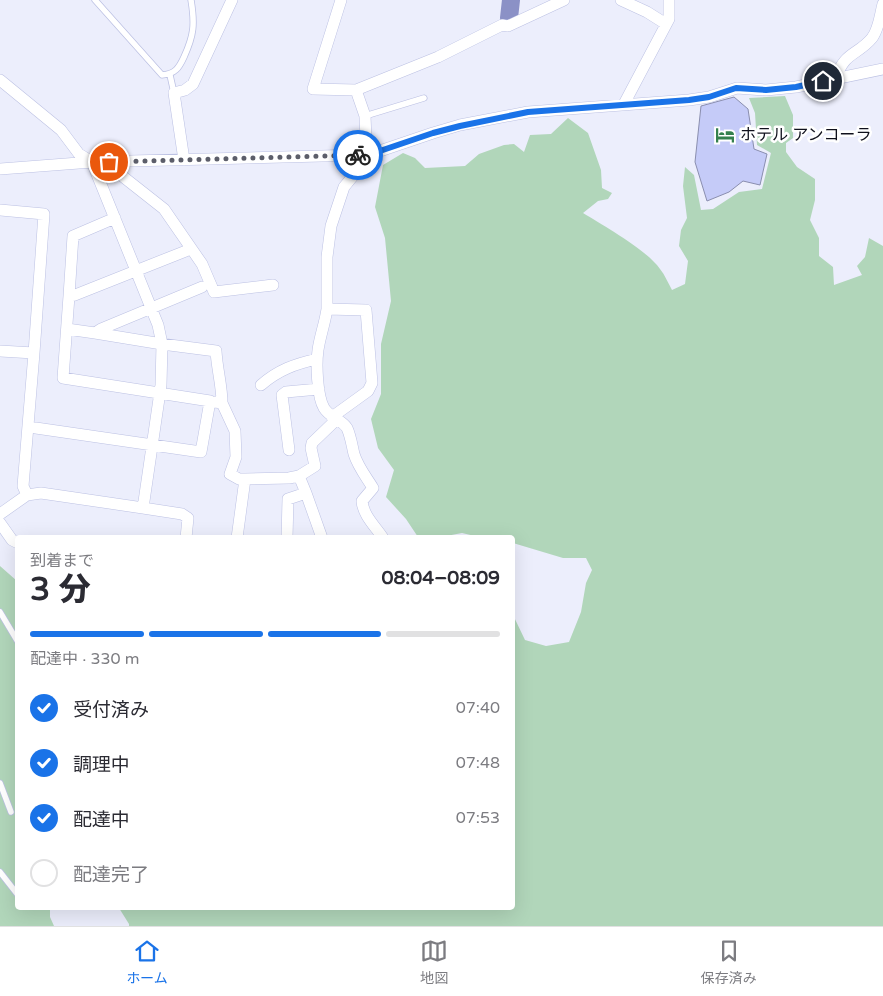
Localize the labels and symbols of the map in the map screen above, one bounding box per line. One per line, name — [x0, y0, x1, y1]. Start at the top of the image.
pin — [802, 60, 844, 102]
hotel icon: ホテル アンコーラ — [714, 124, 736, 146]
place label: ホテル アンコーラ — [740, 125, 872, 145]
courier — [333, 130, 383, 180]
pin — [88, 141, 130, 183]

